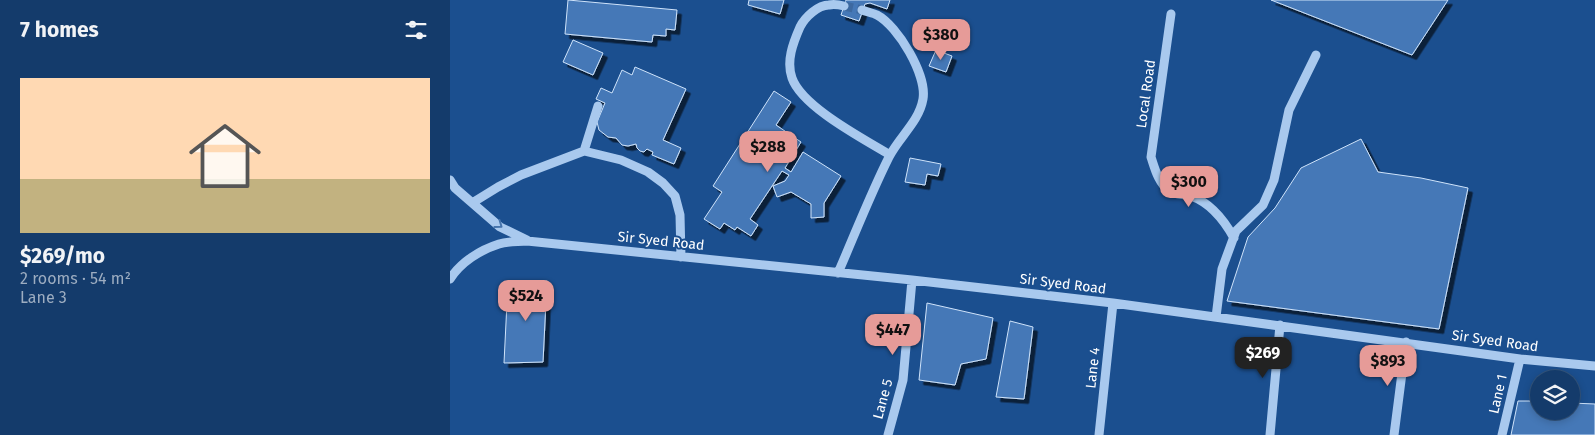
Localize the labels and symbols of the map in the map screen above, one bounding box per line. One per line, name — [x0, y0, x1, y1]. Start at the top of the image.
pin: $380 — [911, 18, 971, 61]
street label: Local Road — [1133, 59, 1159, 129]
pin: $288 — [738, 130, 798, 173]
pin: $300 — [1159, 166, 1219, 208]
one-way arrow — [493, 219, 502, 227]
street label: Sir Syed Road — [617, 228, 705, 254]
street label: Sir Syed Road — [1019, 270, 1107, 298]
pin: $524 — [496, 280, 556, 322]
pin: $447 — [863, 314, 923, 356]
street label: Sir Syed Road — [1451, 327, 1539, 355]
pin: $269 — [1233, 336, 1293, 379]
pin: $893 — [1358, 344, 1418, 387]
street label: Lane 4 — [1082, 346, 1104, 390]
street label: Lane 1 — [1485, 373, 1511, 415]
street label: Lane 5 — [869, 377, 897, 421]

